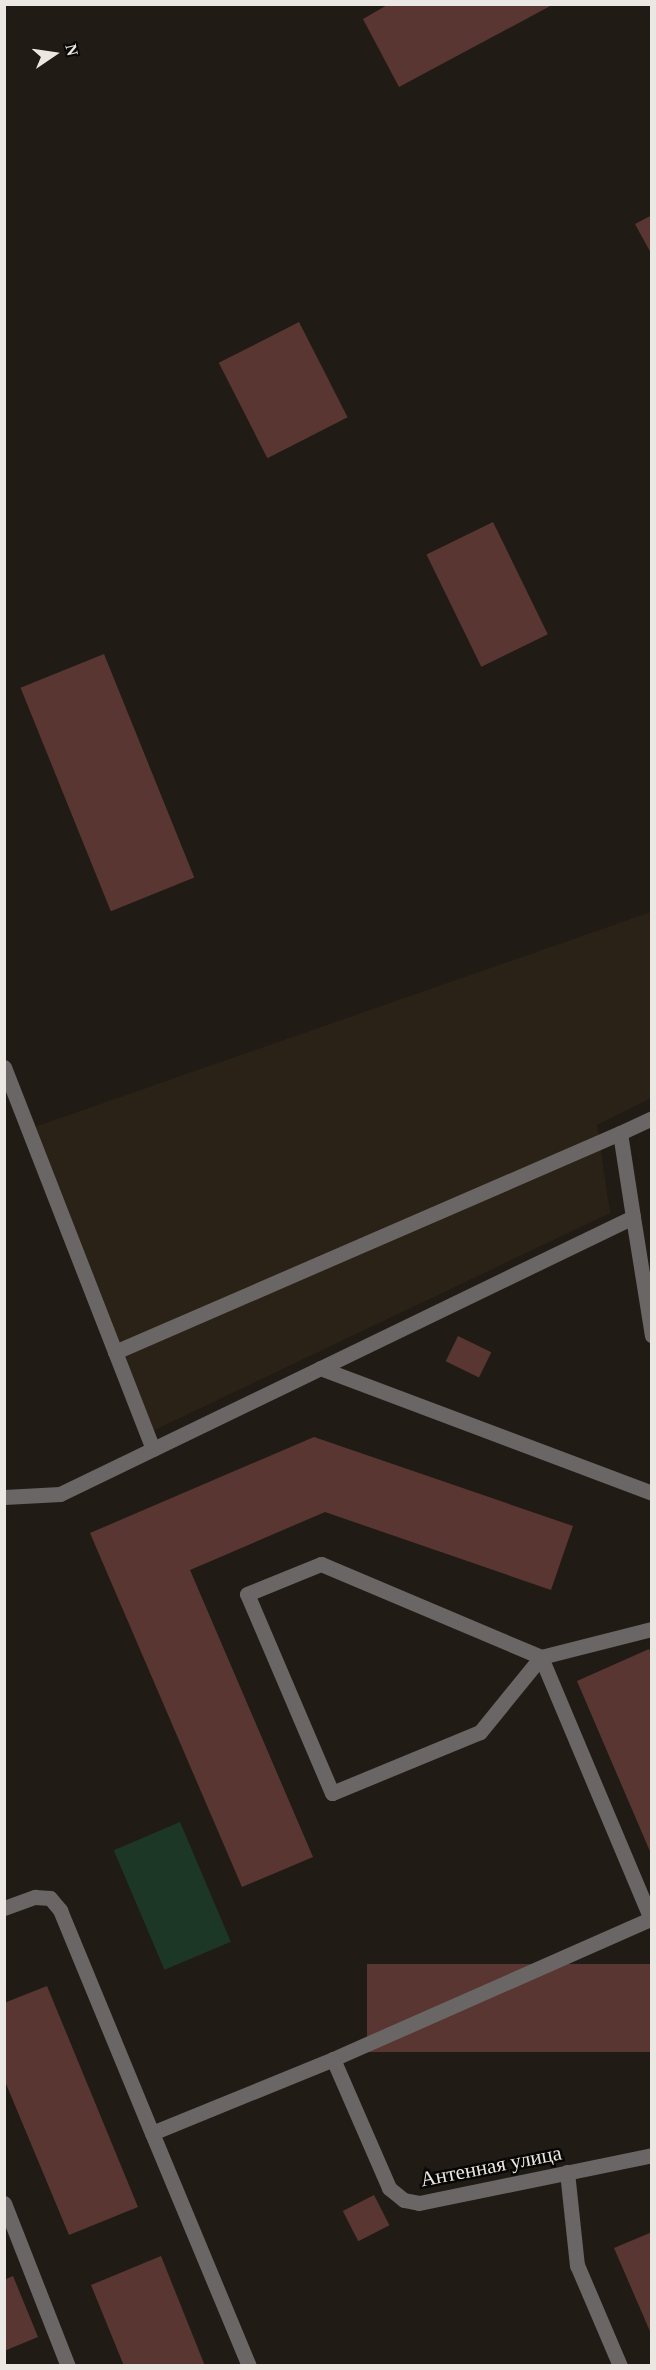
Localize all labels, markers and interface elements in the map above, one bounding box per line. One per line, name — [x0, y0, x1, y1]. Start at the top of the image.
north arrow — [24, 24, 84, 84]
text: N — [62, 42, 82, 57]
street label: Антенная улица — [418, 2140, 564, 2192]

